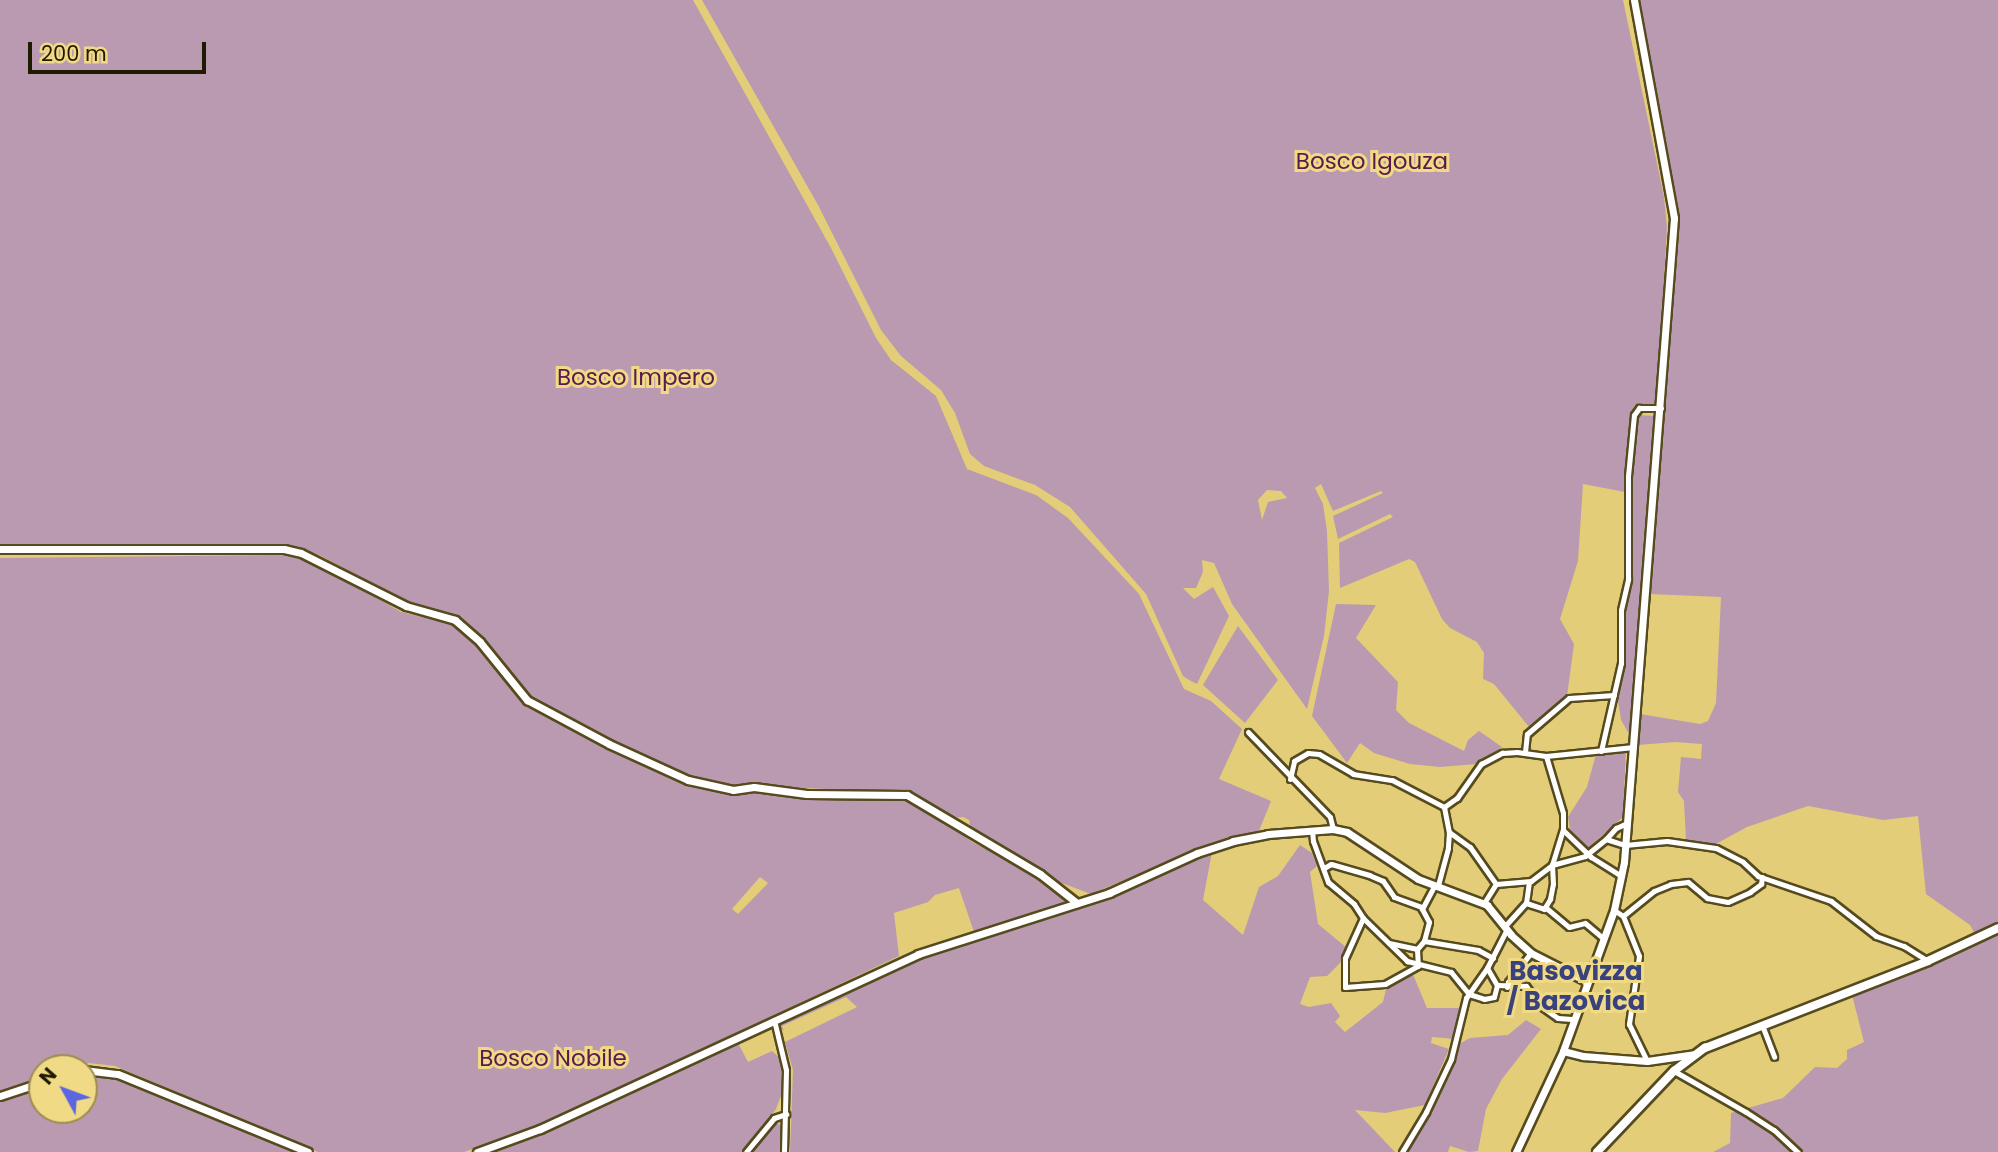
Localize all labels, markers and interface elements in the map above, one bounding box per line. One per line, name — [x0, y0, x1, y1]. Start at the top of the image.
scale bar — [32, 28, 210, 72]
text: 200 m — [41, 39, 107, 68]
park label: Bosco Igouza — [1296, 147, 1448, 175]
park label: Bosco Impero — [557, 363, 715, 391]
district label: Basovizza / Bazovica — [1507, 956, 1645, 1018]
park label: Bosco Nobile — [479, 1044, 627, 1072]
north arrow — [28, 1054, 98, 1124]
text: N — [33, 1062, 63, 1090]

